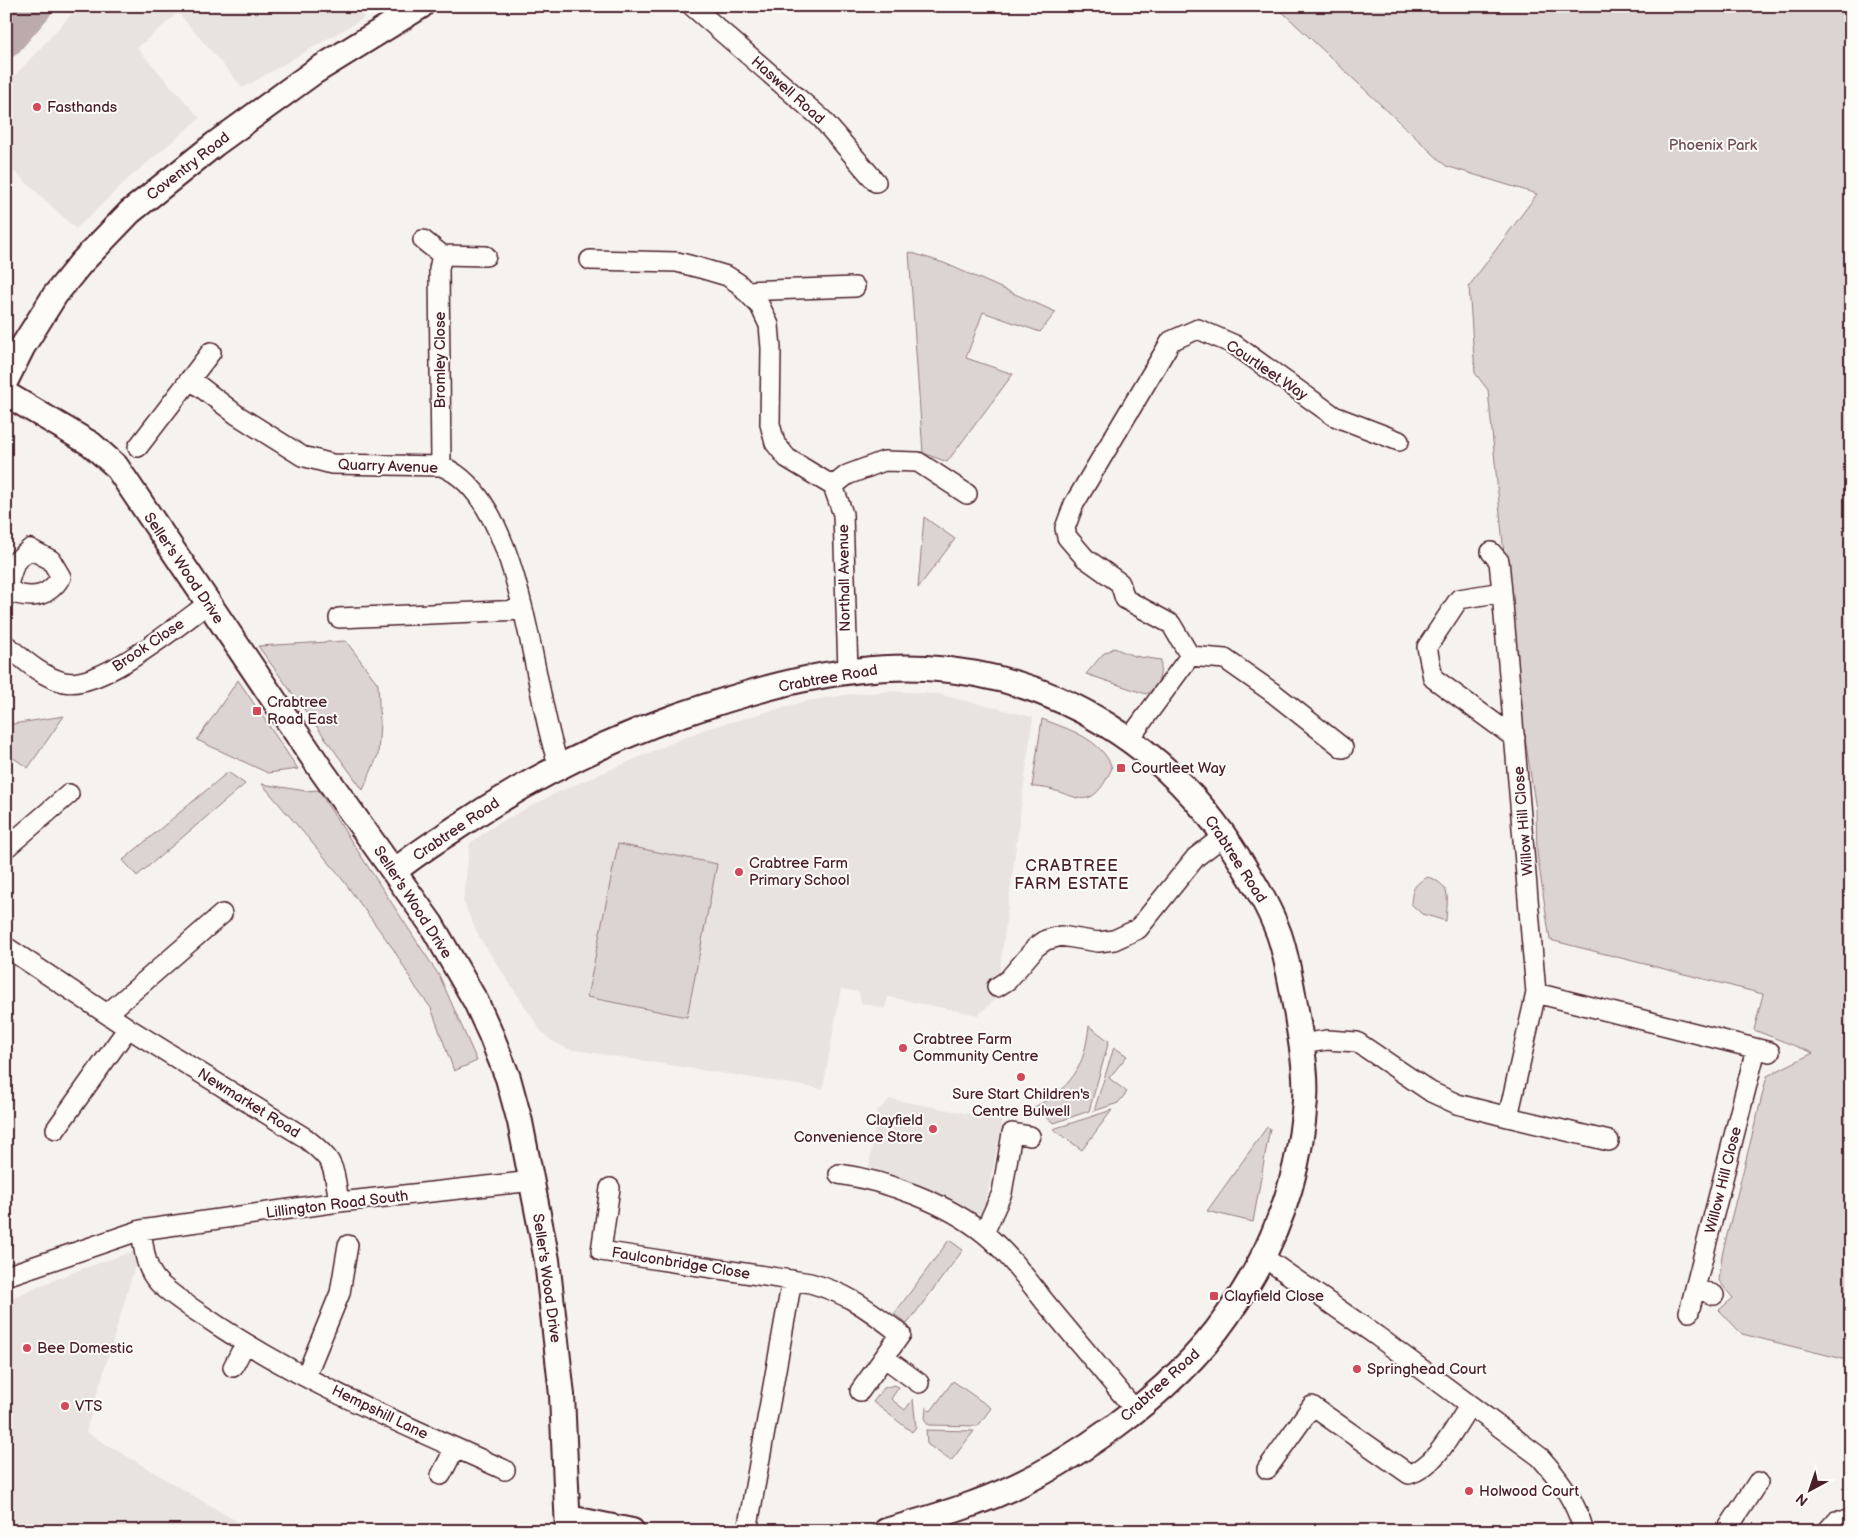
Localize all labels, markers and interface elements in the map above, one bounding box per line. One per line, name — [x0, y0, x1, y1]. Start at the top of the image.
street label: Haswell Road — [747, 52, 828, 128]
place label: Fasthands — [47, 98, 118, 117]
marker: Fasthands — [31, 101, 43, 113]
street label: Coventry Road — [143, 128, 234, 205]
park label: Phoenix Park — [1669, 136, 1758, 155]
street label: Bromley Close — [431, 311, 450, 408]
street label: Courtleet Way — [1222, 336, 1311, 405]
street label: Quarry Avenue — [338, 455, 439, 478]
street label: Seller's Wood Drive — [139, 509, 228, 628]
street label: Northall Avenue — [834, 524, 855, 632]
street label: Brook Close — [109, 614, 188, 676]
street label: Crabtree Road — [777, 660, 879, 697]
place label: Crabtree Road East — [267, 693, 338, 729]
marker: Crabtree Road East — [251, 705, 263, 717]
place label: Courtleet Way — [1131, 759, 1226, 778]
marker: Courtleet Way — [1115, 762, 1127, 774]
street label: Willow Hill Close — [1509, 765, 1538, 876]
street label: Crabtree Road — [409, 793, 503, 865]
street label: Crabtree Road — [1200, 812, 1271, 907]
street label: Seller's Wood Drive — [369, 842, 456, 962]
place label: Crabtree Farm Primary School — [749, 854, 850, 890]
district label: CRABTREE FARM ESTATE — [1014, 857, 1130, 894]
marker: Crabtree Farm Primary School — [733, 866, 745, 878]
place label: Crabtree Farm Community Centre — [913, 1030, 1038, 1066]
marker: Crabtree Farm Community Centre — [897, 1042, 909, 1054]
street label: Newmarket Road — [194, 1064, 304, 1143]
marker: Sure Start Children's Centre Bulwell — [1015, 1071, 1027, 1083]
place label: Sure Start Children's Centre Bulwell — [952, 1085, 1090, 1121]
place label: Clayfield Convenience Store — [794, 1111, 923, 1147]
marker: Clayfield Convenience Store — [927, 1123, 939, 1135]
street label: Willow Hill Close — [1701, 1125, 1746, 1236]
street label: Lillington Road South — [265, 1186, 409, 1223]
street label: Seller's Wood Drive — [528, 1212, 565, 1344]
street label: Faulconbridge Close — [610, 1243, 752, 1284]
place label: Clayfield Close — [1224, 1287, 1324, 1306]
marker: Clayfield Close — [1208, 1290, 1220, 1302]
place label: Bee Domestic — [37, 1339, 133, 1358]
marker: Bee Domestic — [21, 1342, 33, 1354]
street label: Crabtree Road — [1117, 1345, 1204, 1426]
place label: Springhead Court — [1367, 1360, 1487, 1379]
marker: Springhead Court — [1351, 1363, 1363, 1375]
street label: Hempshill Lane — [328, 1381, 431, 1444]
place label: VTS — [75, 1397, 102, 1416]
marker: VTS — [59, 1400, 71, 1412]
north arrow — [1784, 1464, 1834, 1514]
place label: Holwood Court — [1479, 1482, 1579, 1501]
marker: Holwood Court — [1463, 1485, 1475, 1497]
text: N — [1792, 1490, 1811, 1509]

